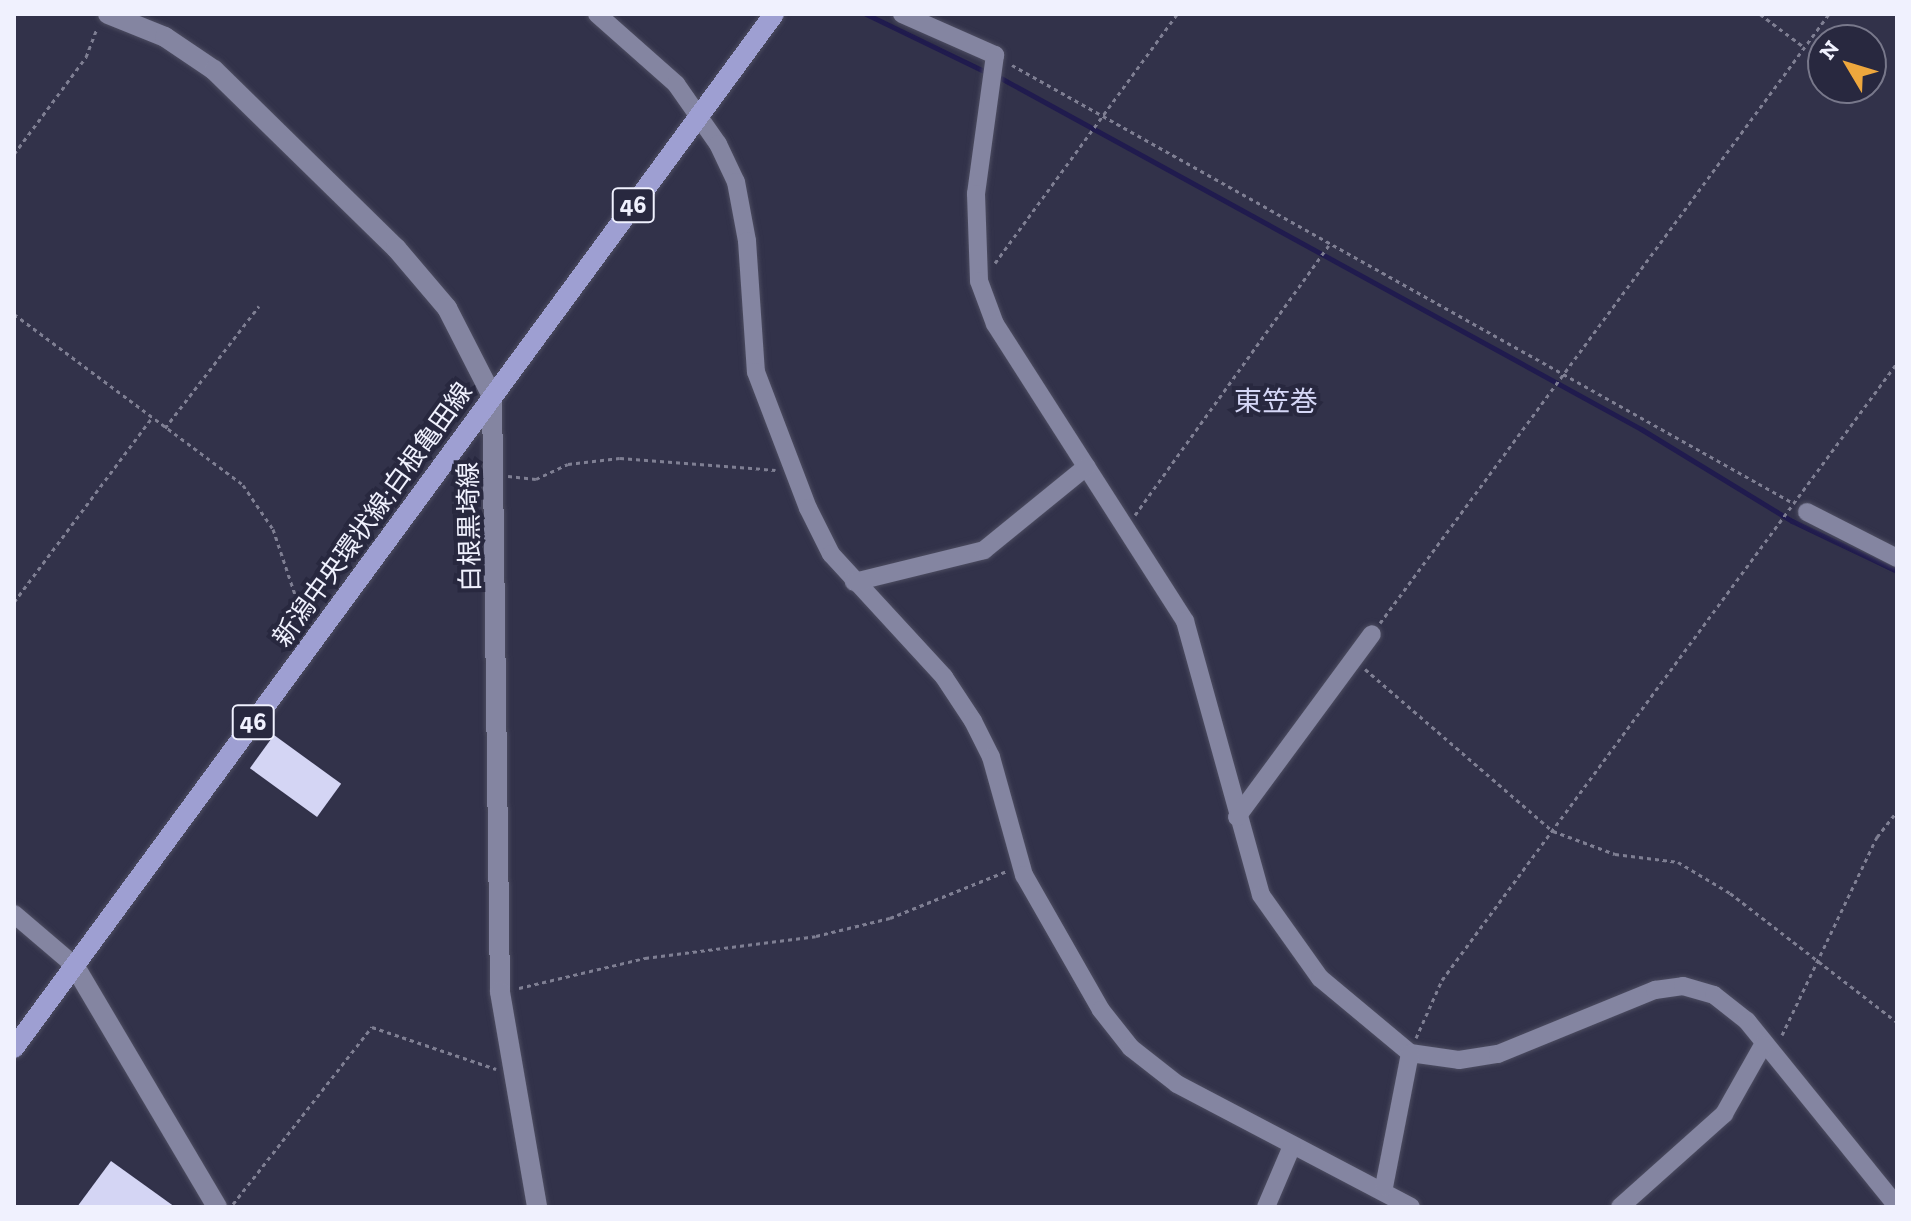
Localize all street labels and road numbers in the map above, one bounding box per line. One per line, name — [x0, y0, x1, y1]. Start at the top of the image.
road number: 46 — [611, 185, 655, 225]
street label: 新潟中央環状線;白根亀田線 — [267, 377, 479, 653]
street label: 白根黒埼線 — [453, 462, 487, 592]
road number: 46 — [231, 702, 275, 742]

